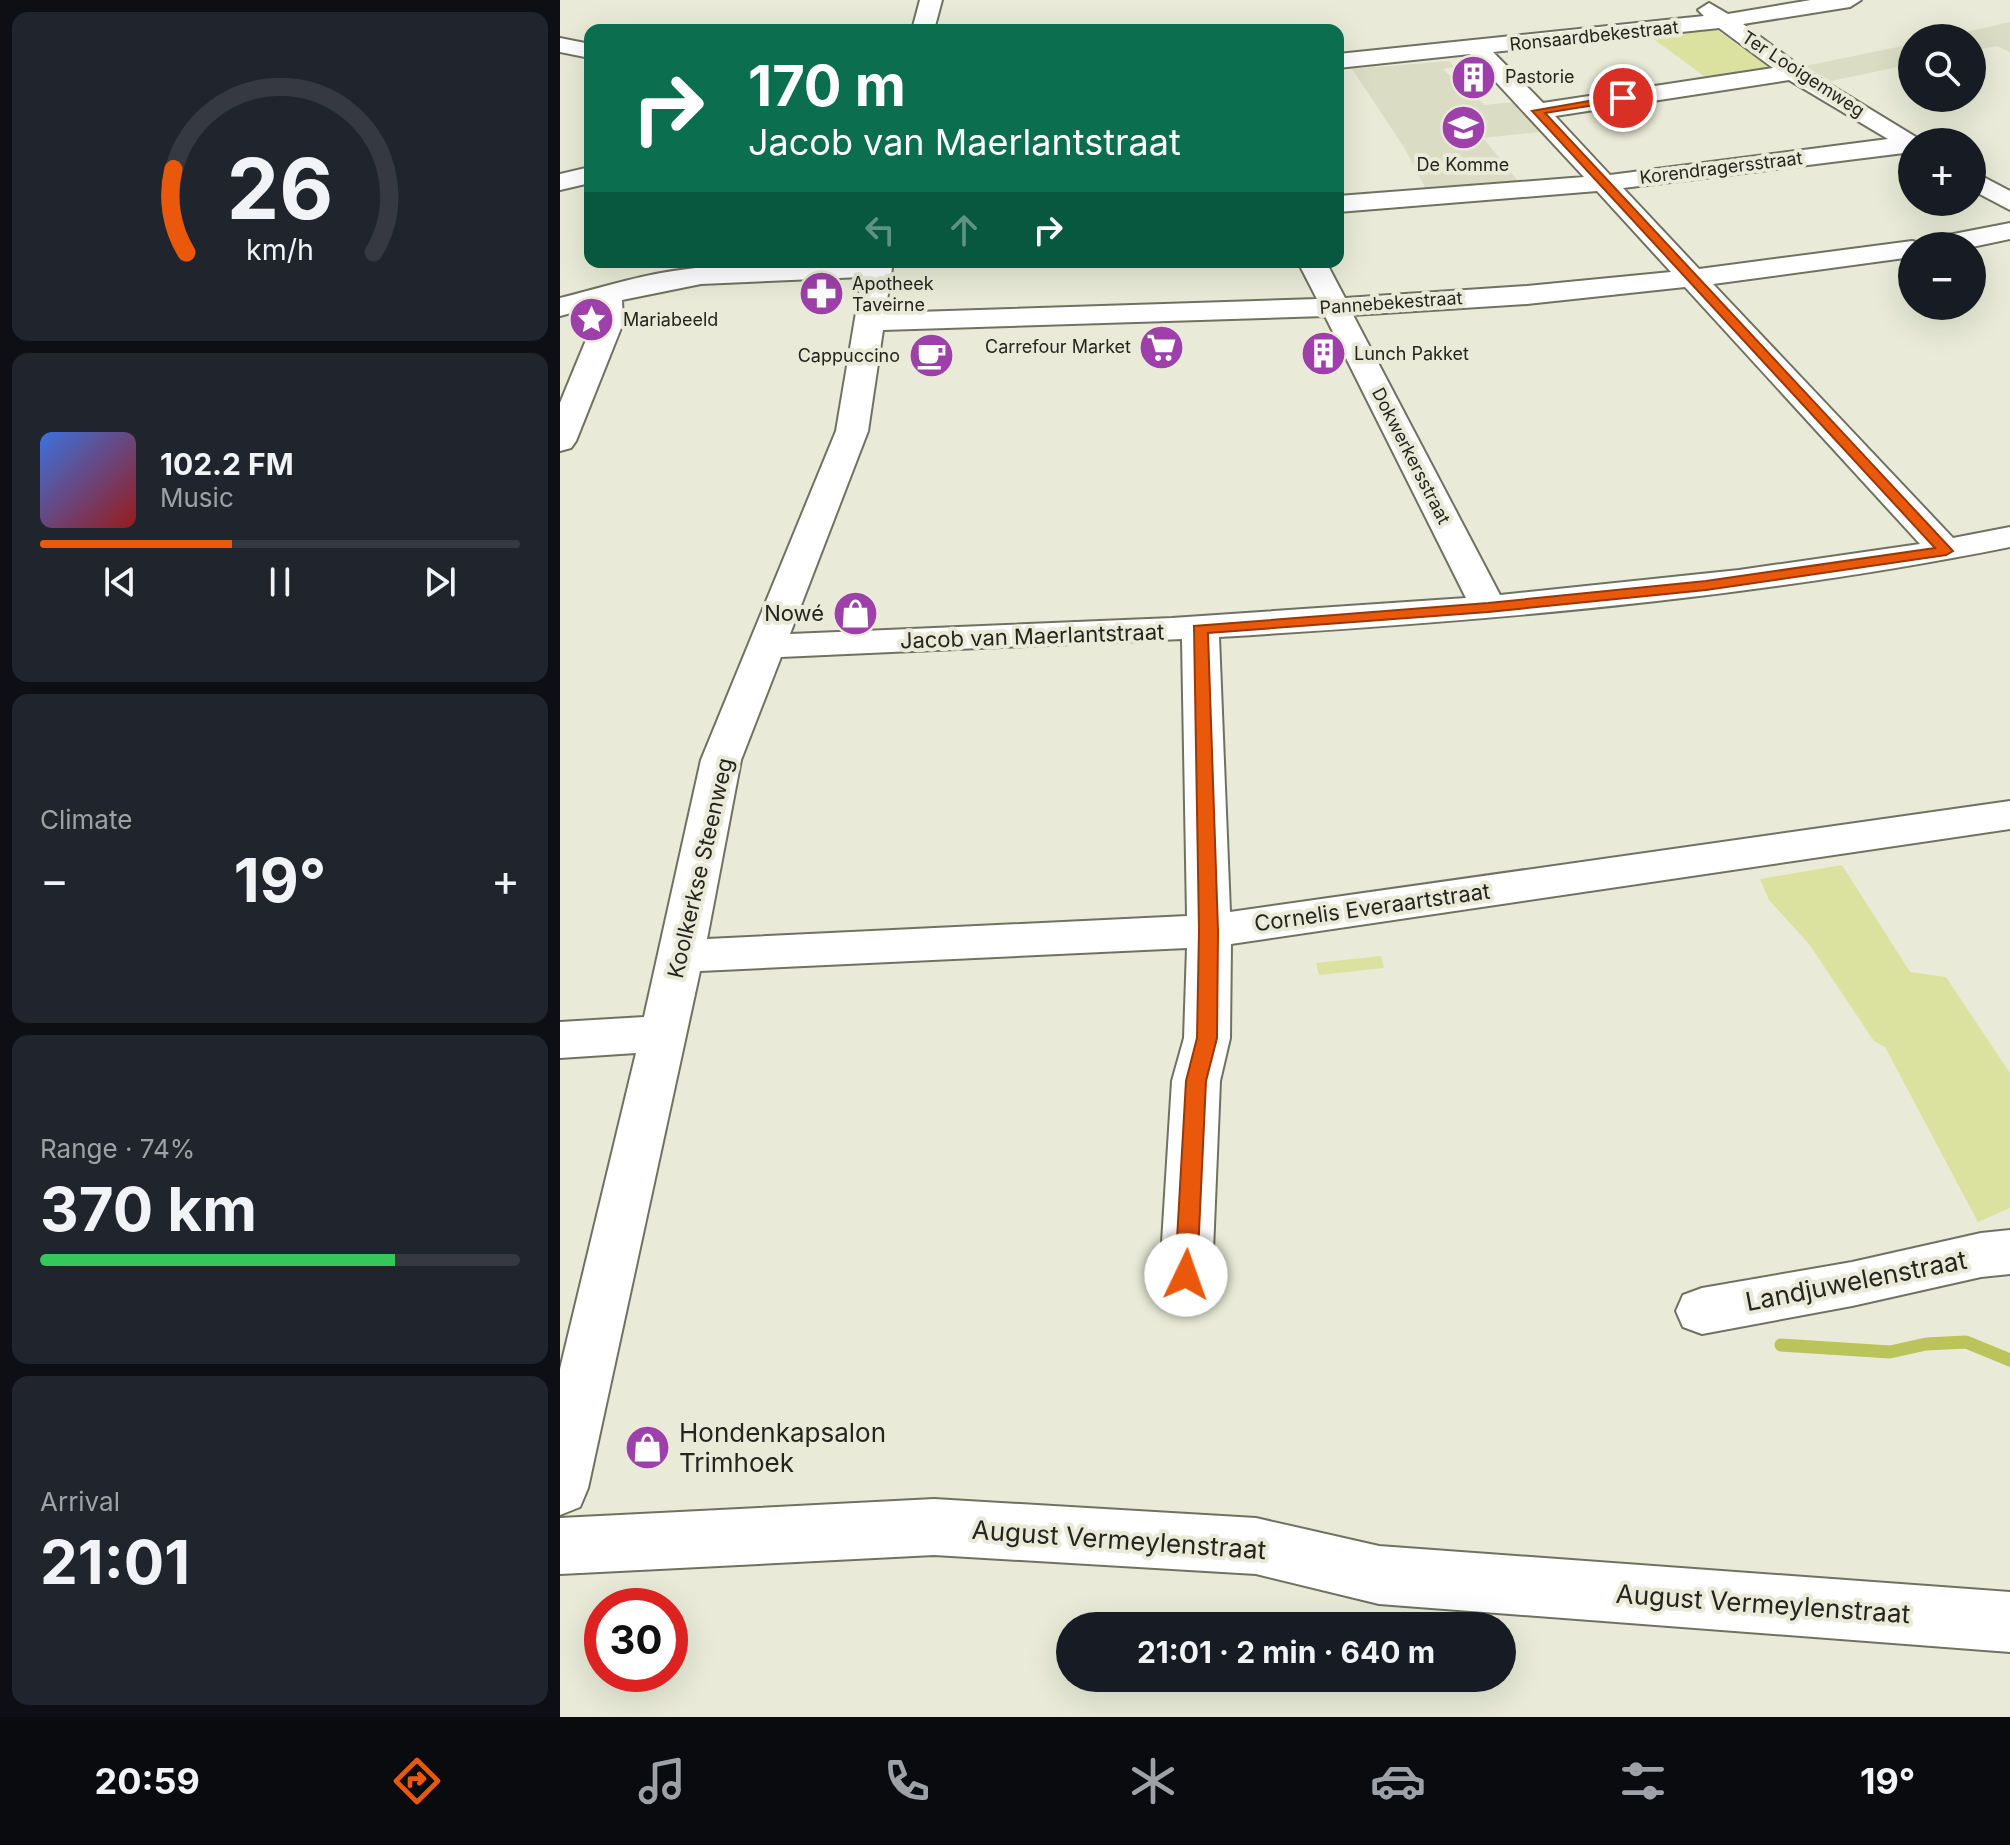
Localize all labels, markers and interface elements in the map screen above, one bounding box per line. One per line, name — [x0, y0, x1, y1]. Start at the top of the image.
street label: Ronsaardbekestraat — [1508, 16, 1680, 55]
map controls — [1898, 24, 1986, 320]
button: search — [1898, 24, 1986, 112]
street label: Ter Looigemweg — [1738, 26, 1869, 121]
text: 170 m — [748, 52, 906, 120]
building icon: Pastorie — [1450, 53, 1498, 101]
icon: right — [616, 56, 720, 160]
pin — [1589, 64, 1657, 132]
place label: Pastorie — [1505, 66, 1575, 87]
icon: arrive — [1601, 76, 1645, 120]
school or university icon: De Komme — [1439, 103, 1487, 151]
text: Jacob van Maerlantstraat — [748, 120, 1181, 164]
button: + — [1898, 128, 1986, 216]
text: 26 — [227, 137, 333, 238]
street label: Korendragersstraat — [1638, 147, 1804, 188]
place label: De Komme — [1417, 154, 1509, 175]
icon: left — [858, 208, 902, 252]
icon: ahead — [942, 208, 986, 252]
icon: right — [1026, 208, 1070, 252]
text: km/h — [246, 232, 314, 267]
button: − — [1898, 232, 1986, 320]
pharmacy icon: Apotheek Taveirne — [797, 270, 845, 318]
place label: Apotheek Taveirne — [852, 273, 934, 315]
street label: Pannebekestraat — [1319, 287, 1463, 318]
place icon: Mariabeeld — [568, 296, 616, 344]
place label: Mariabeeld — [623, 309, 718, 330]
supermarket icon: Carrefour Market — [1138, 323, 1186, 371]
building icon: Lunch Pakket — [1299, 330, 1347, 378]
cafe icon: Cappuccino — [907, 332, 955, 380]
place label: Carrefour Market — [985, 336, 1131, 357]
place label: Lunch Pakket — [1354, 343, 1469, 364]
place label: Cappuccino — [798, 345, 900, 366]
street label: Dokwerkersstraat — [1368, 384, 1455, 528]
text: 102.2 FM — [160, 446, 294, 482]
text: Music — [160, 482, 234, 513]
icon: previous — [98, 560, 142, 604]
icon: pause — [258, 560, 302, 604]
icon: next — [418, 560, 462, 604]
shop icon: Nowé — [831, 589, 879, 637]
place label: Nowé — [764, 600, 824, 626]
street label: Jacob van Maerlantstraat — [899, 618, 1165, 654]
street label: Koolkerkse Steenweg — [662, 755, 738, 981]
text: Climate — [40, 804, 132, 835]
text: 19° — [234, 844, 326, 916]
text: − — [40, 853, 69, 907]
text: + — [491, 853, 520, 907]
street label: Cornelis Everaartstraat — [1252, 878, 1492, 936]
text: Range · 74% — [40, 1133, 195, 1164]
text: 370 km — [40, 1173, 257, 1245]
position arrow — [1144, 1233, 1228, 1317]
street label: Landjuwelenstraat — [1743, 1244, 1969, 1317]
place label: Hondenkapsalon Trimhoek — [679, 1417, 886, 1478]
shop icon: Hondenkapsalon Trimhoek — [624, 1424, 672, 1472]
text: Arrival — [40, 1486, 120, 1517]
street label: August Vermeylenstraat — [971, 1514, 1267, 1565]
text: 21:01 — [40, 1526, 190, 1598]
street label: August Vermeylenstraat — [1615, 1578, 1911, 1629]
speed limit sign: 30 — [584, 1588, 688, 1692]
text: 21:01 · 2 min · 640 m — [1137, 1634, 1435, 1670]
icon: directions — [389, 1753, 445, 1809]
icon: music — [634, 1753, 690, 1809]
icon: phone — [879, 1753, 935, 1809]
icon: climate — [1125, 1753, 1181, 1809]
icon: car — [1370, 1753, 1426, 1809]
icon: filters — [1615, 1753, 1671, 1809]
text: 20:59 — [95, 1759, 200, 1803]
text: 19° — [1860, 1759, 1915, 1803]

